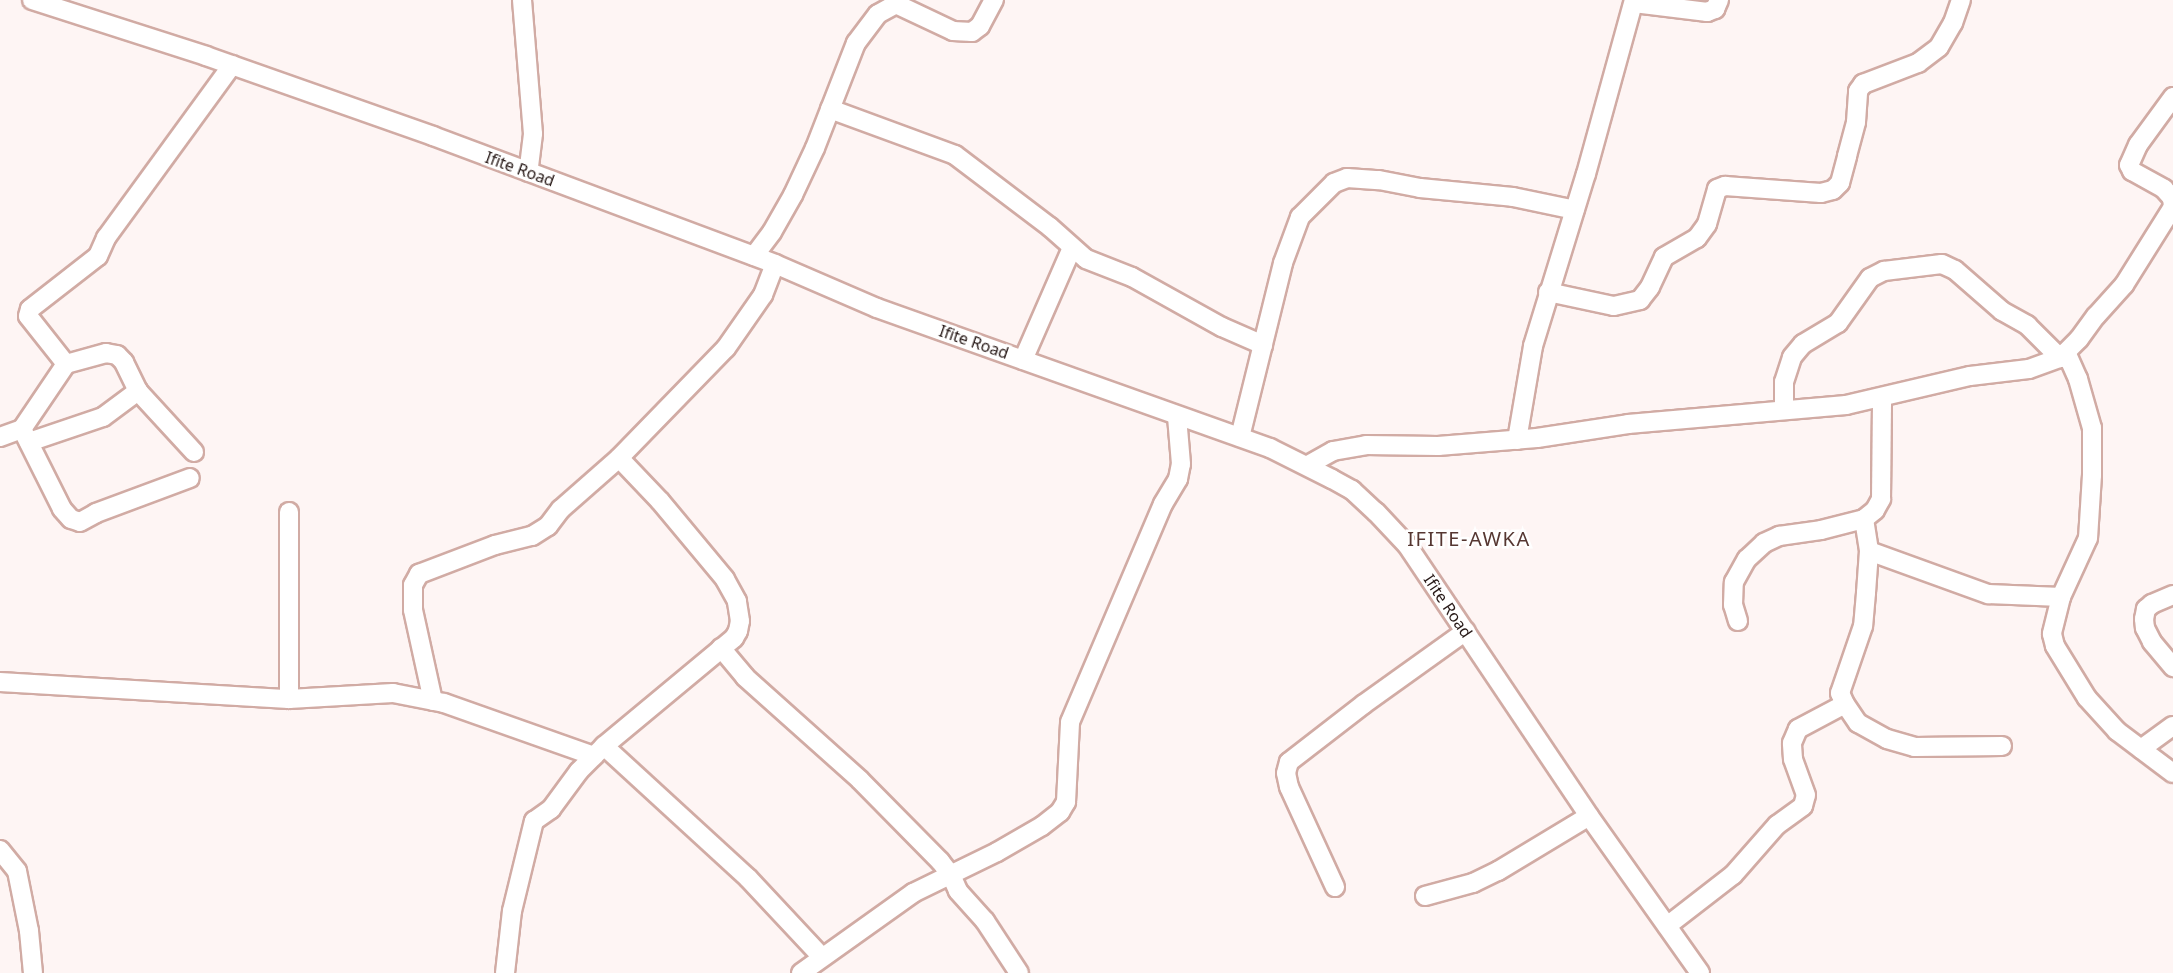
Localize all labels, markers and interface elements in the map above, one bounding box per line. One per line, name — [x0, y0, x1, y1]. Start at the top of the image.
street label: Ifite Road — [483, 148, 557, 190]
street label: Ifite Road — [937, 321, 1011, 363]
district label: IFITE-AWKA — [1407, 526, 1531, 550]
street label: Ifite Road — [1420, 571, 1476, 641]

